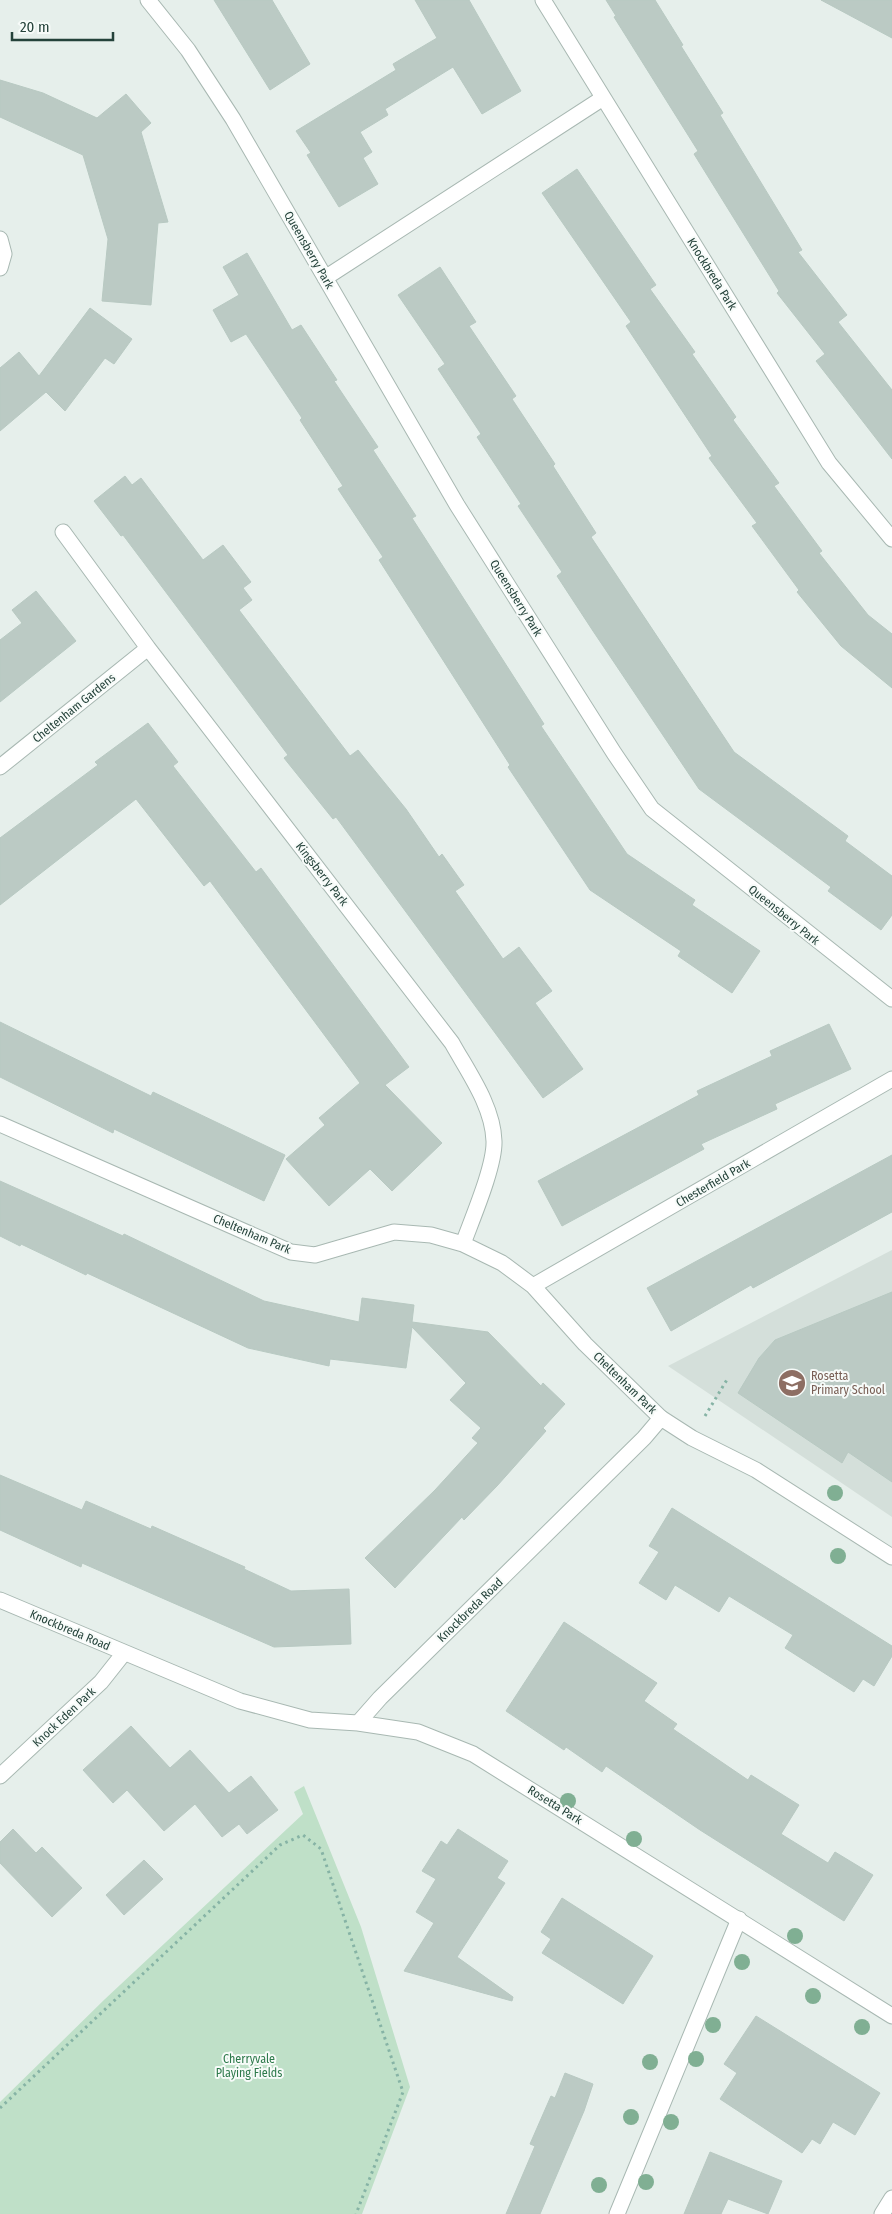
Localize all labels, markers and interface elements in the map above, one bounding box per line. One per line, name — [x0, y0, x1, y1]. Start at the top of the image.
scale bar — [12, 10, 114, 42]
text: 20 m — [20, 18, 50, 36]
street label: Queensberry Park — [281, 209, 337, 292]
street label: Knockbreda Park — [684, 235, 740, 313]
street label: Queensberry Park — [487, 557, 545, 639]
street label: Cheltenham Gardens — [30, 670, 118, 746]
street label: Kingsberry Park — [293, 840, 351, 909]
street label: Queensberry Park — [746, 882, 823, 948]
street label: Chesterfield Park — [674, 1156, 753, 1210]
street label: Cheltenham Park — [211, 1211, 293, 1257]
street label: Cheltenham Park — [590, 1349, 660, 1417]
school or university icon: Rosetta Primary School — [777, 1368, 807, 1398]
place label: Rosetta Primary School — [811, 1369, 885, 1397]
street label: Knockbreda Road — [434, 1575, 506, 1645]
street label: Knockbreda Road — [28, 1607, 112, 1653]
street label: Knock Eden Park — [30, 1684, 99, 1750]
street label: Rosetta Park — [525, 1783, 585, 1827]
park label: Cherryvale Playing Fields — [216, 2052, 282, 2080]

